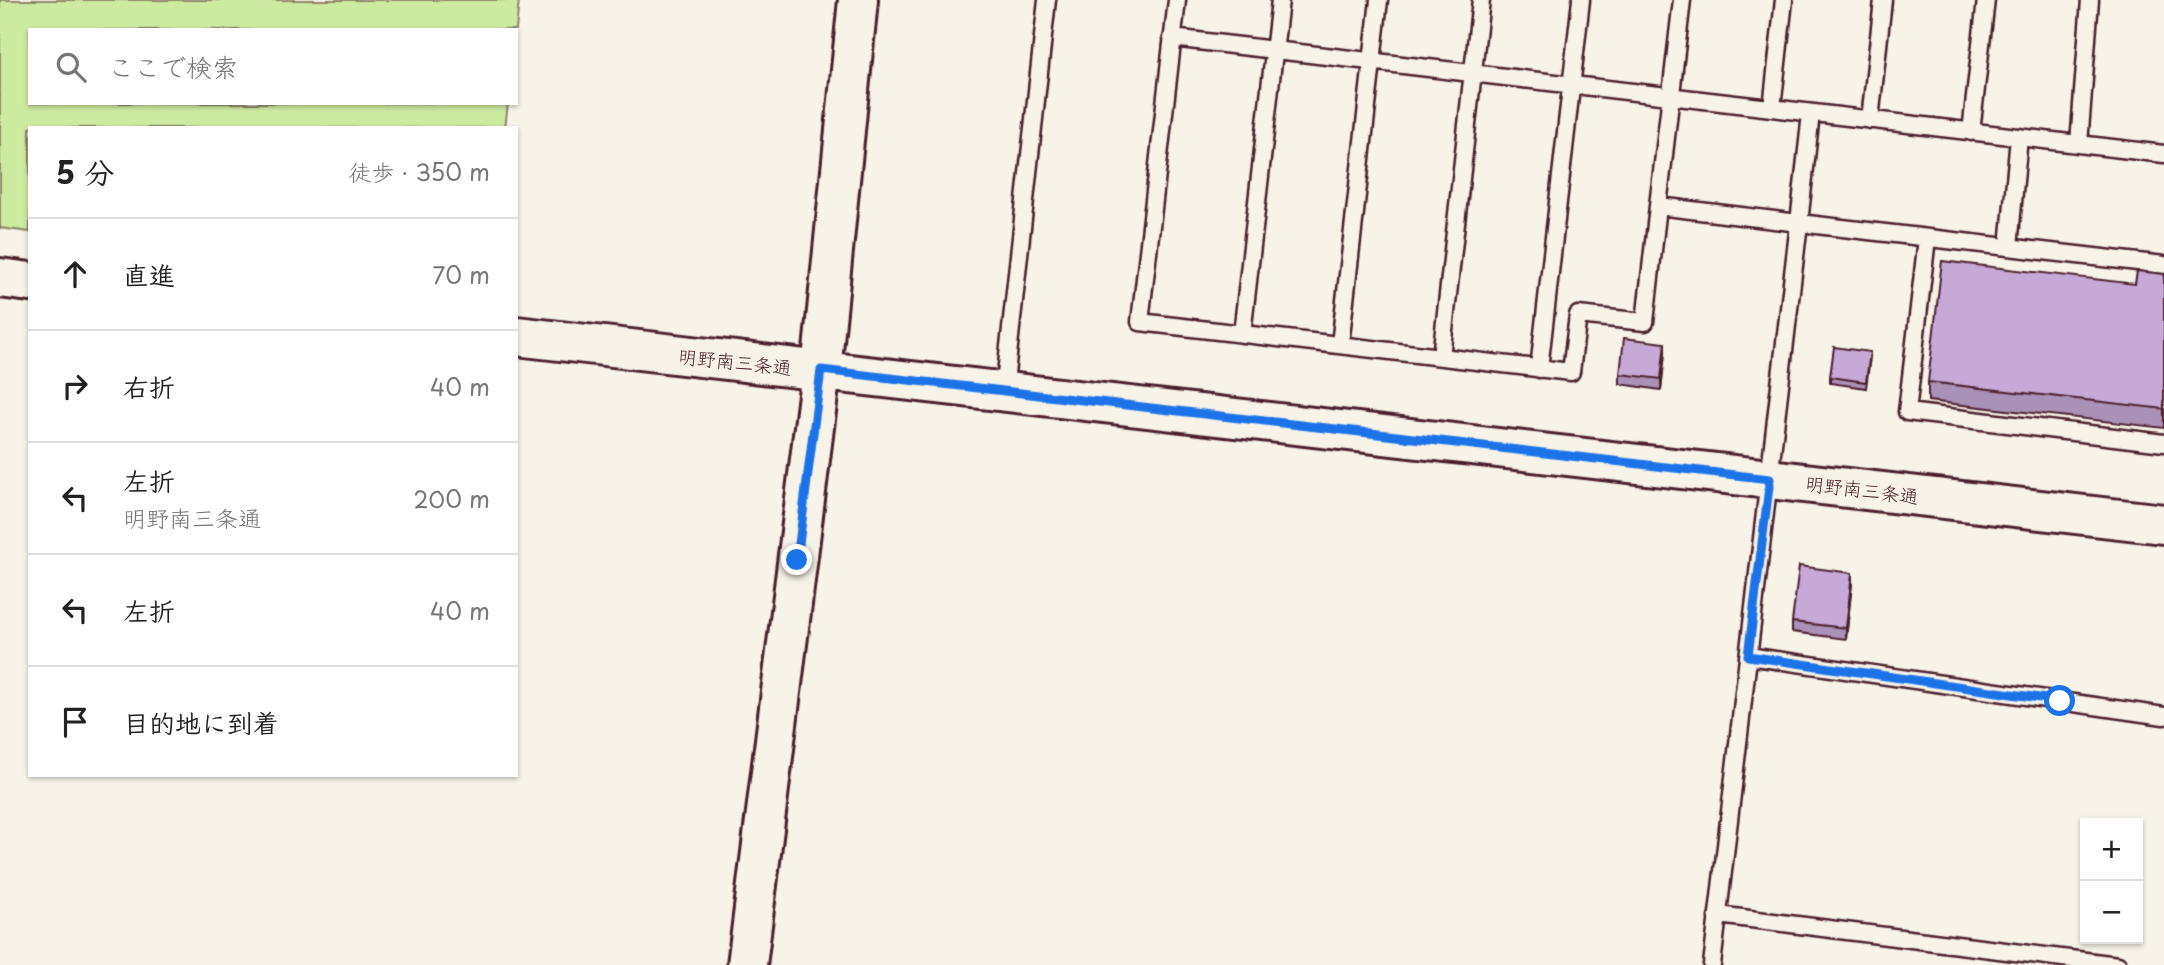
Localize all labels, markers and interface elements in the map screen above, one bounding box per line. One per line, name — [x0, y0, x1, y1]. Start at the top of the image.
search box — [28, 28, 518, 105]
text: ここで検索 — [108, 47, 238, 86]
icon: search — [52, 48, 90, 86]
text: 5 分 — [56, 149, 114, 194]
text: 徒歩 · 350 m — [348, 154, 490, 189]
icon: ahead — [56, 255, 94, 293]
text: 直進 — [123, 255, 175, 294]
text: 70 m — [432, 257, 490, 292]
street label: 明野南三条通 — [677, 341, 793, 381]
icon: right — [56, 367, 94, 405]
text: 右折 — [123, 367, 175, 406]
text: 40 m — [430, 369, 490, 404]
text: 左折 — [123, 461, 175, 500]
street label: 明野南三条通 — [1804, 468, 1920, 510]
icon: left — [56, 479, 94, 517]
text: 200 m — [413, 481, 490, 516]
text: 明野南三条通 — [123, 500, 261, 535]
route end — [781, 544, 812, 575]
icon: left — [56, 591, 94, 629]
text: 左折 — [123, 591, 175, 630]
text: 40 m — [430, 593, 490, 628]
route start — [2044, 685, 2075, 716]
icon: arrive — [56, 703, 94, 741]
text: 目的地に到着 — [123, 703, 279, 742]
map controls — [2080, 818, 2143, 944]
button: + — [2080, 818, 2143, 881]
button: − — [2080, 881, 2143, 944]

